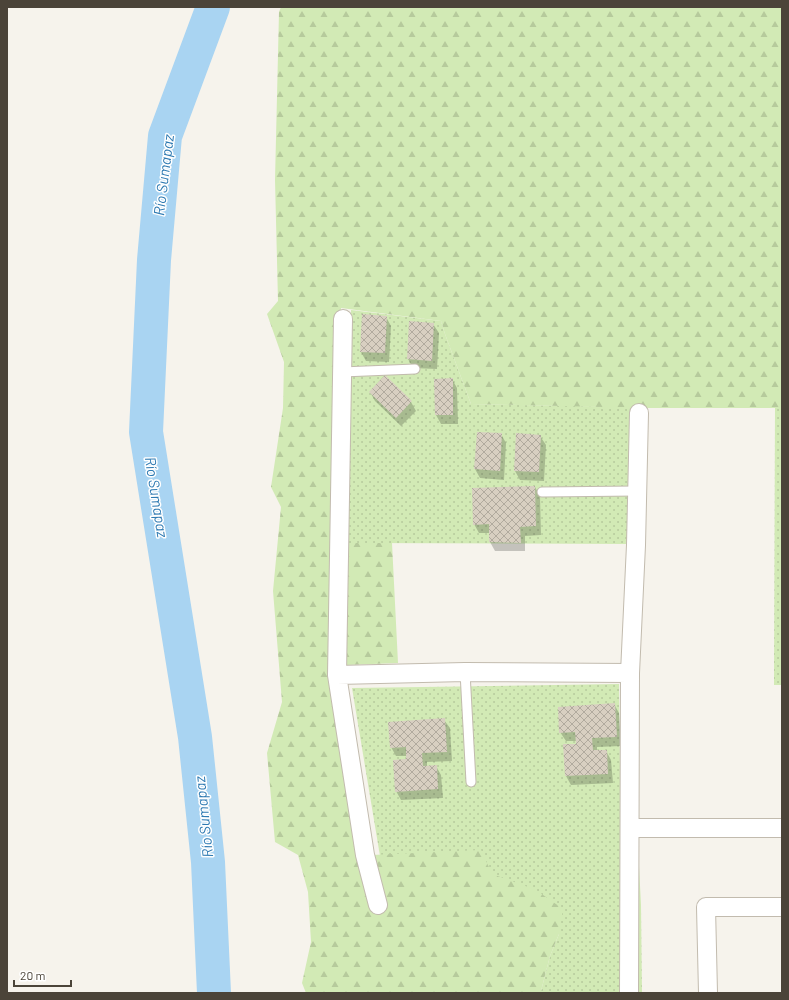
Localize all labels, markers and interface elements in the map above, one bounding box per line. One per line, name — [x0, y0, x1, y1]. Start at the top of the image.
water label: Río Sumapaz — [149, 133, 177, 217]
water label: Río Sumapaz — [142, 455, 172, 539]
water label: Río Sumapaz — [190, 775, 216, 858]
scale bar — [14, 962, 71, 988]
text: 20 m — [20, 968, 46, 982]

